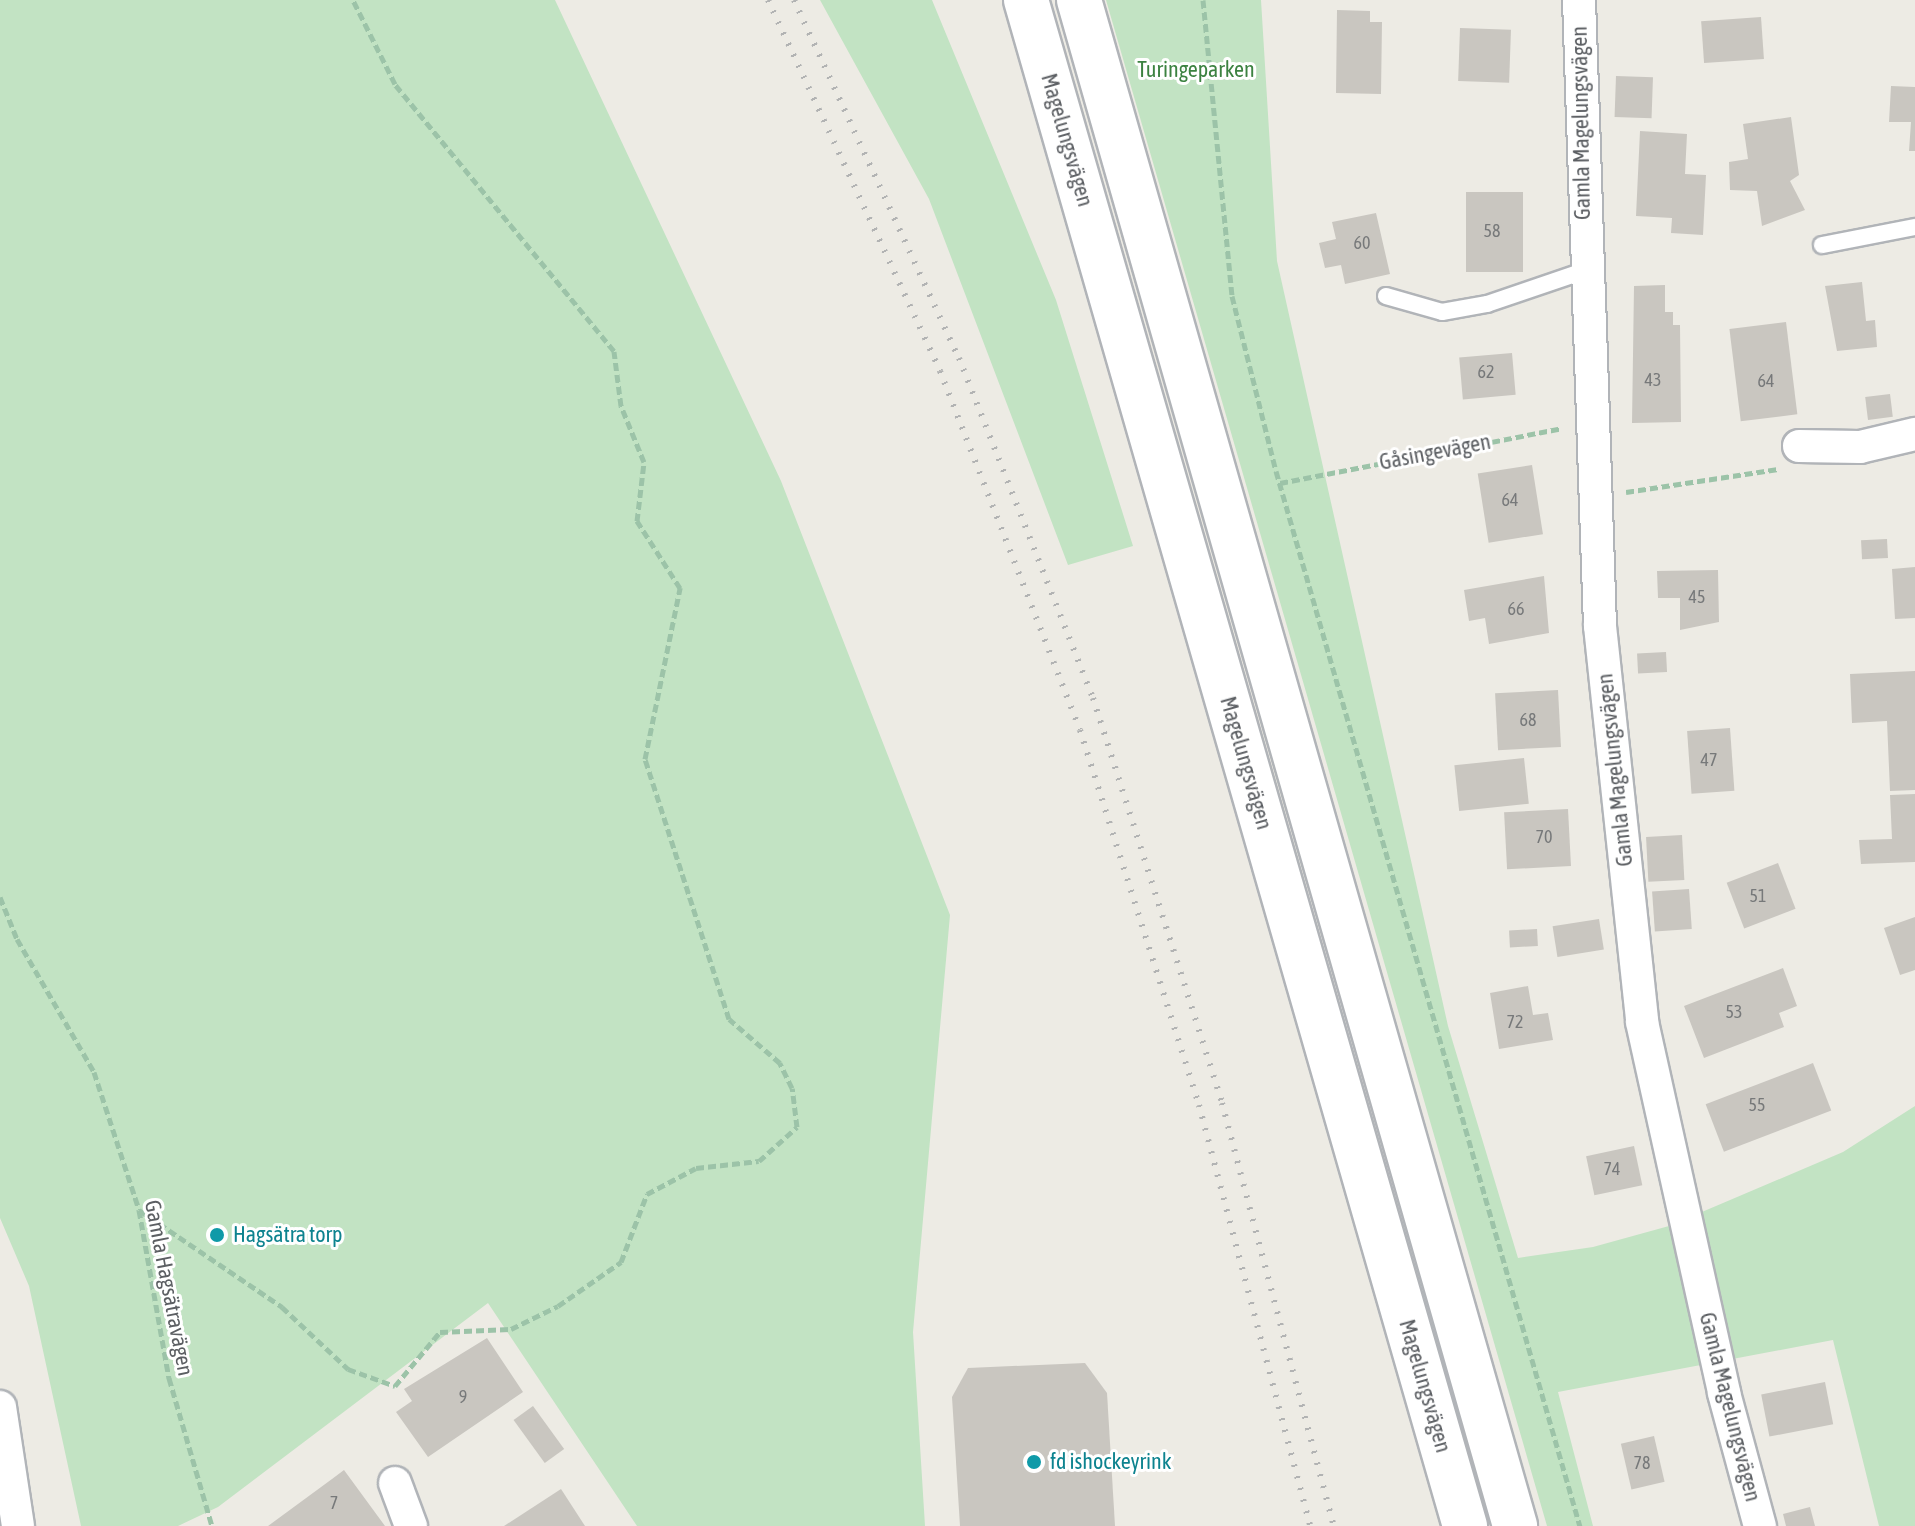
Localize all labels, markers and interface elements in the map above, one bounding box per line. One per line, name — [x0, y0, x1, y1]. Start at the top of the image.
street label: Gamla Magelungsvägen — [1566, 26, 1596, 220]
park label: Turingeparken — [1137, 57, 1255, 83]
street label: Magelungsvägen — [1035, 70, 1099, 210]
house number: 58 — [1484, 220, 1500, 242]
house number: 60 — [1354, 232, 1370, 254]
house number: 62 — [1478, 361, 1494, 383]
house number: 43 — [1645, 369, 1661, 391]
house number: 64 — [1758, 370, 1774, 392]
street label: Gåsingevägen — [1377, 428, 1493, 476]
house number: 64 — [1502, 489, 1518, 511]
house number: 45 — [1689, 586, 1705, 608]
house number: 66 — [1508, 598, 1524, 620]
street label: Gamla Magelungsvägen — [1592, 672, 1638, 868]
street label: Magelungsvägen — [1214, 693, 1278, 833]
house number: 68 — [1520, 709, 1536, 731]
house number: 47 — [1701, 749, 1717, 771]
house number: 70 — [1536, 826, 1552, 848]
house number: 51 — [1750, 885, 1766, 907]
house number: 53 — [1726, 1001, 1742, 1023]
house number: 72 — [1507, 1011, 1523, 1033]
house number: 55 — [1749, 1094, 1765, 1116]
house number: 74 — [1604, 1158, 1620, 1180]
street label: Gamla Hagsätravägen — [139, 1198, 199, 1378]
place label: Hagsätra torp — [233, 1222, 342, 1248]
marker: Hagsätra torp — [208, 1226, 226, 1244]
street label: Gamla Magelungsvägen — [1694, 1310, 1766, 1504]
street label: Magelungsvägen — [1393, 1316, 1457, 1456]
house number: 9 — [459, 1386, 467, 1408]
place label: fd ishockeyrink — [1050, 1449, 1171, 1475]
house number: 78 — [1634, 1452, 1650, 1474]
marker: fd ishockeyrink — [1025, 1453, 1043, 1471]
house number: 7 — [330, 1492, 338, 1514]

